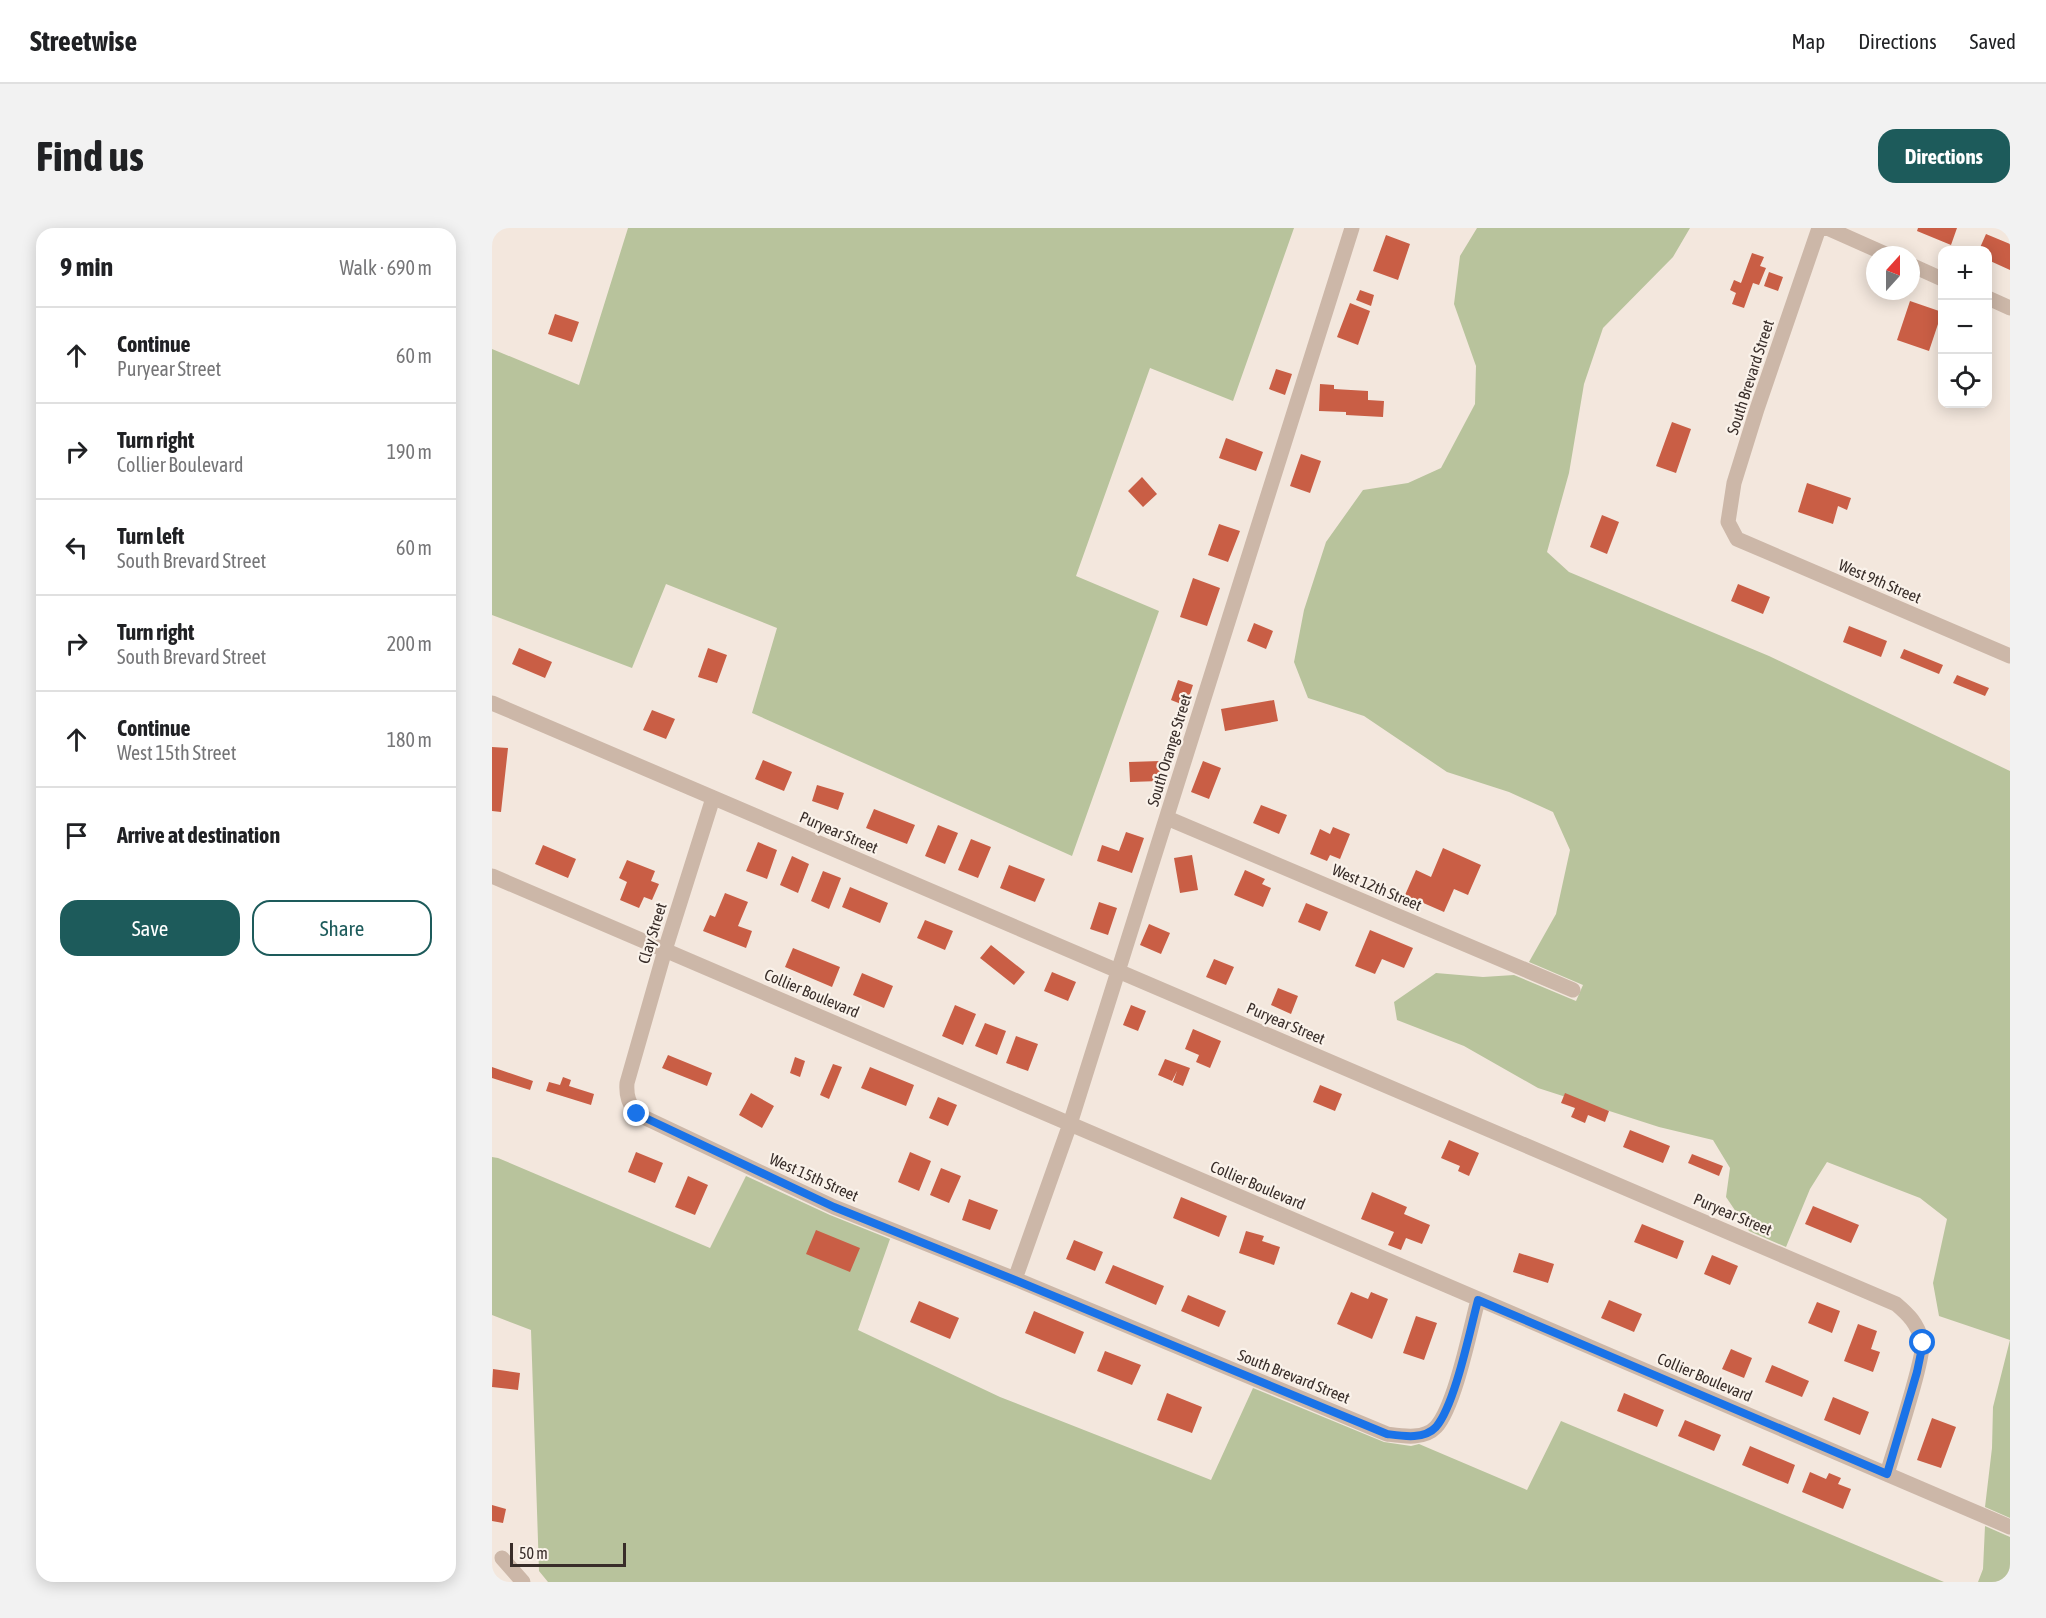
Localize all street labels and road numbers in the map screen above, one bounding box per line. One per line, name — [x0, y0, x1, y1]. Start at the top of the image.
street label: South Brevard Street — [1723, 317, 1777, 437]
street label: West 9th Street — [1836, 556, 1924, 607]
street label: South Orange Street — [1143, 691, 1196, 809]
street label: Puryear Street — [797, 807, 881, 858]
street label: West 12th Street — [1330, 860, 1425, 914]
street label: Clay Street — [634, 900, 671, 966]
street label: Collier Boulevard — [762, 965, 862, 1021]
street label: Puryear Street — [1244, 998, 1328, 1049]
street label: West 15th Street — [767, 1149, 862, 1205]
street label: Collier Boulevard — [1208, 1157, 1308, 1213]
street label: Puryear Street — [1691, 1189, 1775, 1240]
street label: South Brevard Street — [1235, 1345, 1353, 1407]
street label: Collier Boulevard — [1655, 1349, 1755, 1405]

